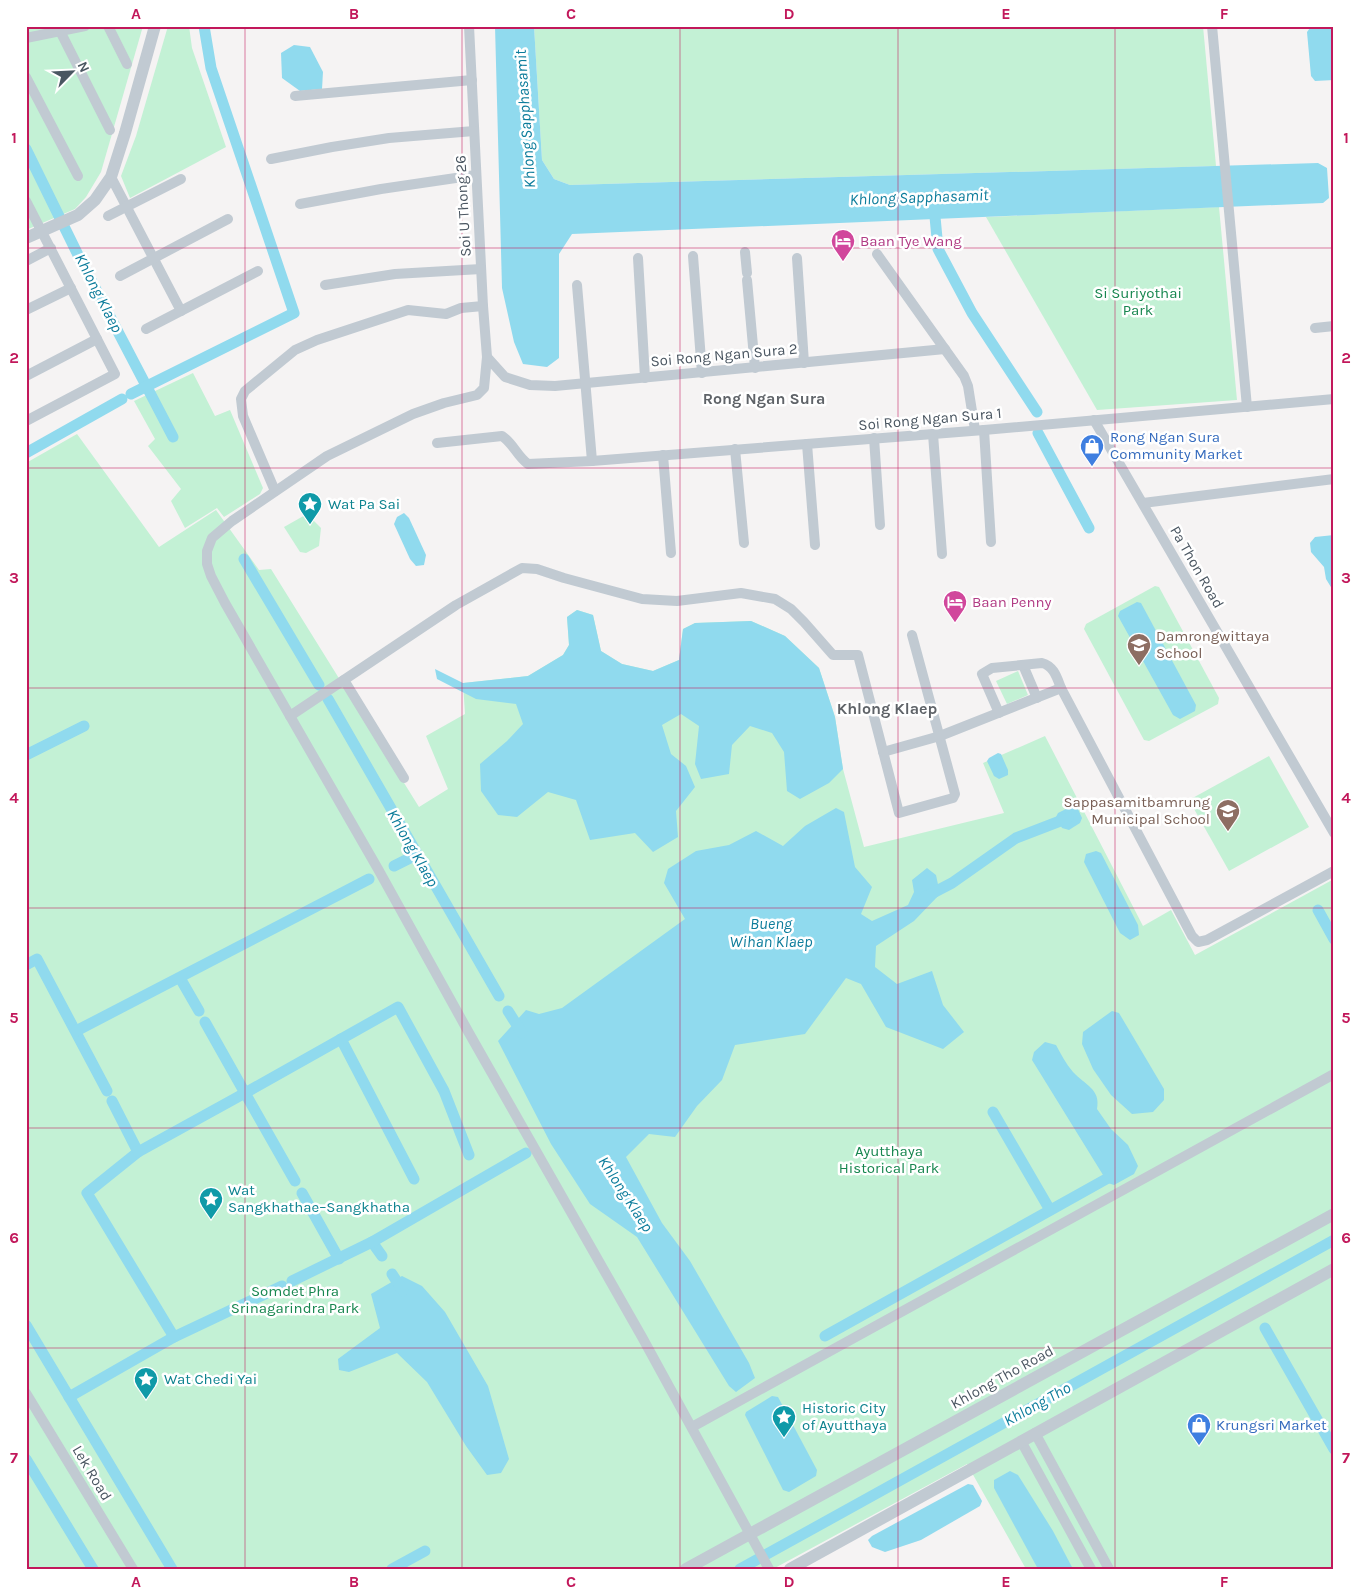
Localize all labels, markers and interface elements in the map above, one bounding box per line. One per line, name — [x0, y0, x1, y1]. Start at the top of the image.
text: A — [131, 4, 141, 23]
text: B — [349, 4, 359, 23]
text: C — [566, 4, 576, 23]
text: D — [784, 4, 795, 23]
text: E — [1001, 4, 1011, 23]
text: F — [1220, 4, 1229, 23]
north arrow — [48, 48, 98, 98]
water label: Khlong Sapphasamit — [511, 48, 539, 189]
text: N — [74, 59, 93, 75]
text: 1 — [11, 128, 17, 147]
text: 1 — [1343, 128, 1349, 147]
street label: Soi U Thong 26 — [451, 155, 475, 257]
water label: Khlong Sapphasamit — [849, 185, 989, 209]
hotel icon: Baan Tye Wang — [830, 228, 856, 262]
place label: Baan Tye Wang — [860, 232, 962, 250]
water label: Khlong Klaep — [71, 250, 127, 336]
park label: Si Suriyothai Park — [1094, 284, 1182, 319]
street label: Soi Rong Ngan Sura 2 — [650, 340, 798, 370]
text: 2 — [9, 348, 19, 367]
text: 2 — [1341, 348, 1351, 367]
district label: Rong Ngan Sura — [703, 389, 825, 408]
street label: Soi Rong Ngan Sura 1 — [858, 404, 1002, 434]
place label: Rong Ngan Sura Community Market — [1110, 428, 1243, 463]
shop icon: Rong Ngan Sura Community Market — [1079, 433, 1105, 467]
place icon: Wat Pa Sai — [297, 491, 323, 525]
place label: Wat Pa Sai — [328, 495, 400, 513]
street label: Pa Thon Road — [1166, 523, 1228, 611]
text: 3 — [9, 568, 19, 587]
text: 3 — [1341, 568, 1351, 587]
hotel icon: Baan Penny — [942, 589, 968, 623]
place label: Baan Penny — [972, 593, 1052, 611]
place label: Damrongwittaya School — [1156, 627, 1269, 662]
school or university icon: Damrongwittaya School — [1126, 632, 1152, 666]
district label: Khlong Klaep — [837, 699, 938, 718]
text: 4 — [9, 788, 19, 807]
text: 4 — [1341, 788, 1351, 807]
place label: Sappasamitbamrung Municipal School — [1063, 793, 1211, 828]
school or university icon: Sappasamitbamrung Municipal School — [1215, 798, 1241, 832]
water label: Khlong Klaep — [383, 806, 443, 891]
water label: Bueng Wihan Klaep — [730, 914, 813, 951]
text: 5 — [9, 1008, 19, 1027]
text: 5 — [1341, 1008, 1351, 1027]
park label: Ayutthaya Historical Park — [839, 1142, 939, 1177]
water label: Khlong Klaep — [594, 1153, 658, 1236]
place label: Wat Sangkhathae–Sangkhatha — [228, 1181, 410, 1216]
place icon: Wat Sangkhathae–Sangkhatha — [198, 1186, 224, 1220]
text: 6 — [9, 1228, 19, 1247]
text: 6 — [1341, 1228, 1351, 1247]
park label: Somdet Phra Srinagarindra Park — [231, 1282, 359, 1317]
street label: Khlong Tho Road — [948, 1341, 1056, 1413]
place icon: Wat Chedi Yai — [133, 1366, 159, 1400]
place label: Wat Chedi Yai — [164, 1370, 257, 1388]
water label: Khlong Tho — [1000, 1378, 1074, 1430]
place label: Historic City of Ayutthaya — [802, 1399, 887, 1434]
place icon: Historic City of Ayutthaya — [771, 1404, 797, 1438]
shop icon: Krungsri Market — [1186, 1412, 1212, 1446]
place label: Krungsri Market — [1216, 1416, 1327, 1434]
street label: Lek Road — [69, 1442, 115, 1504]
text: 7 — [10, 1448, 18, 1467]
text: 7 — [1342, 1448, 1350, 1467]
text: A — [131, 1572, 141, 1591]
text: B — [349, 1572, 359, 1591]
text: C — [566, 1572, 576, 1591]
text: D — [784, 1572, 795, 1591]
text: E — [1001, 1572, 1011, 1591]
text: F — [1220, 1572, 1229, 1591]

